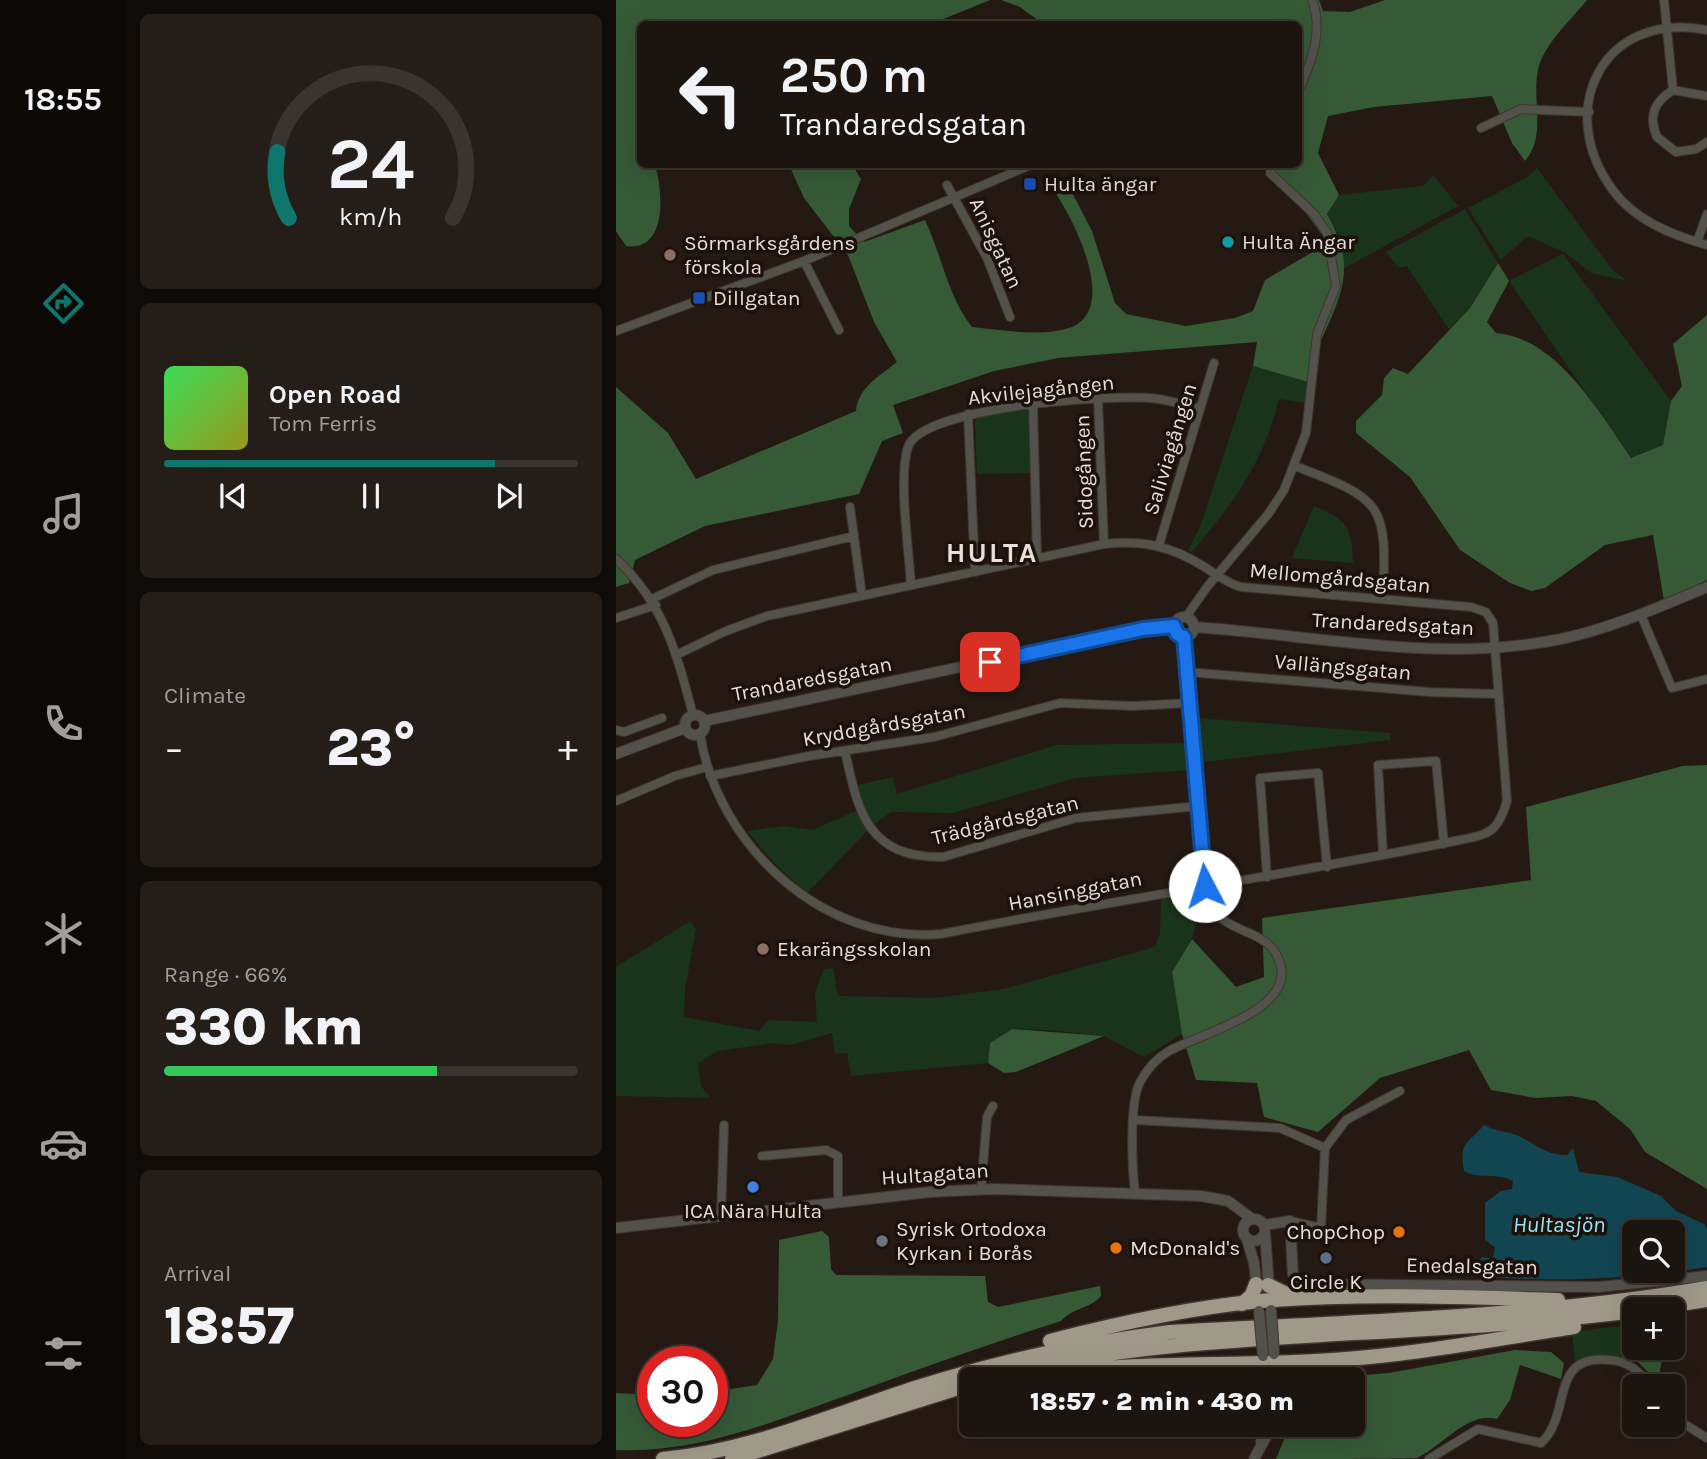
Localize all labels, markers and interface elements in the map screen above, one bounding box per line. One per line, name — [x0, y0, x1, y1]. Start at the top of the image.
text: 250 m — [780, 47, 928, 104]
icon: left — [665, 49, 756, 140]
text: 18:55 — [24, 81, 102, 118]
text: Trandaredsgatan — [780, 106, 1027, 143]
text: 24 — [327, 121, 415, 206]
place label: Hulta ängar — [1044, 172, 1157, 196]
marker: Hulta ängar — [1022, 176, 1038, 192]
street label: Anisgatan — [965, 194, 1027, 292]
text: km/h — [339, 201, 403, 230]
place label: Hulta Ängar — [1242, 230, 1355, 254]
place label: Sörmarksgårdens förskola — [684, 231, 855, 279]
marker: Hulta Ängar — [1220, 234, 1236, 250]
marker: Sörmarksgårdens förskola — [662, 247, 678, 263]
icon: directions — [39, 279, 88, 328]
place label: Dillgatan — [713, 286, 800, 310]
marker: Dillgatan — [691, 290, 707, 306]
street label: Akvilejagången — [967, 370, 1115, 410]
text: Open Road — [269, 379, 402, 410]
street label: Saliviagången — [1139, 380, 1201, 518]
text: Tom Ferris — [269, 410, 377, 437]
street label: Sidogången — [1070, 414, 1098, 530]
icon: previous — [214, 477, 252, 515]
icon: pause — [352, 477, 390, 515]
icon: next — [490, 477, 528, 515]
icon: music — [39, 489, 88, 538]
district label: HULTA — [946, 536, 1038, 569]
street label: Mellomgårdsgatan — [1249, 558, 1431, 598]
street label: Trandaredsgatan — [1311, 608, 1475, 640]
pin — [960, 632, 1020, 692]
icon: arrive — [971, 643, 1009, 681]
street label: Vallängsgatan — [1274, 649, 1412, 685]
street label: Trandaredsgatan — [730, 652, 894, 706]
text: Climate — [164, 682, 246, 709]
icon: phone — [39, 699, 88, 748]
street label: Kryddgårdsgatan — [801, 699, 967, 751]
text: 23° — [326, 717, 416, 778]
text: − — [164, 726, 184, 771]
text: + — [558, 726, 578, 771]
street label: Trädgårdsgatan — [929, 790, 1081, 850]
position arrow — [1168, 849, 1242, 923]
street label: Hansinggatan — [1006, 866, 1144, 916]
icon: climate — [39, 909, 88, 958]
place label: Ekarängsskolan — [777, 937, 931, 961]
marker: Ekarängsskolan — [755, 941, 771, 957]
text: Range · 66% — [164, 961, 287, 988]
text: 330 km — [164, 996, 364, 1057]
icon: car — [39, 1119, 88, 1168]
street label: Hultagatan — [880, 1158, 990, 1190]
marker: ICA Nära Hulta — [745, 1179, 761, 1195]
place label: ICA Nära Hulta — [684, 1199, 822, 1223]
water label: Hultasjön — [1513, 1211, 1605, 1238]
place label: Syrisk Ortodoxa Kyrkan i Borås — [896, 1217, 1047, 1265]
place label: ChopChop — [1286, 1220, 1385, 1244]
map controls — [1622, 1220, 1685, 1437]
button: search — [1622, 1220, 1685, 1283]
marker: ChopChop — [1391, 1224, 1407, 1240]
marker: Syrisk Ortodoxa Kyrkan i Borås — [874, 1233, 890, 1249]
place label: McDonald's — [1130, 1236, 1240, 1260]
marker: McDonald's — [1108, 1240, 1124, 1256]
marker: Circle K — [1318, 1250, 1334, 1266]
street label: Enedalsgatan — [1406, 1253, 1538, 1279]
text: Arrival — [164, 1260, 231, 1287]
place label: Circle K — [1290, 1270, 1362, 1294]
text: 18:57 — [164, 1295, 294, 1356]
button: + — [1622, 1297, 1685, 1360]
icon: filters — [39, 1329, 88, 1378]
speed limit sign: 30 — [637, 1346, 728, 1437]
button: − — [1622, 1374, 1685, 1437]
text: 18:57 · 2 min · 430 m — [1030, 1386, 1294, 1417]

